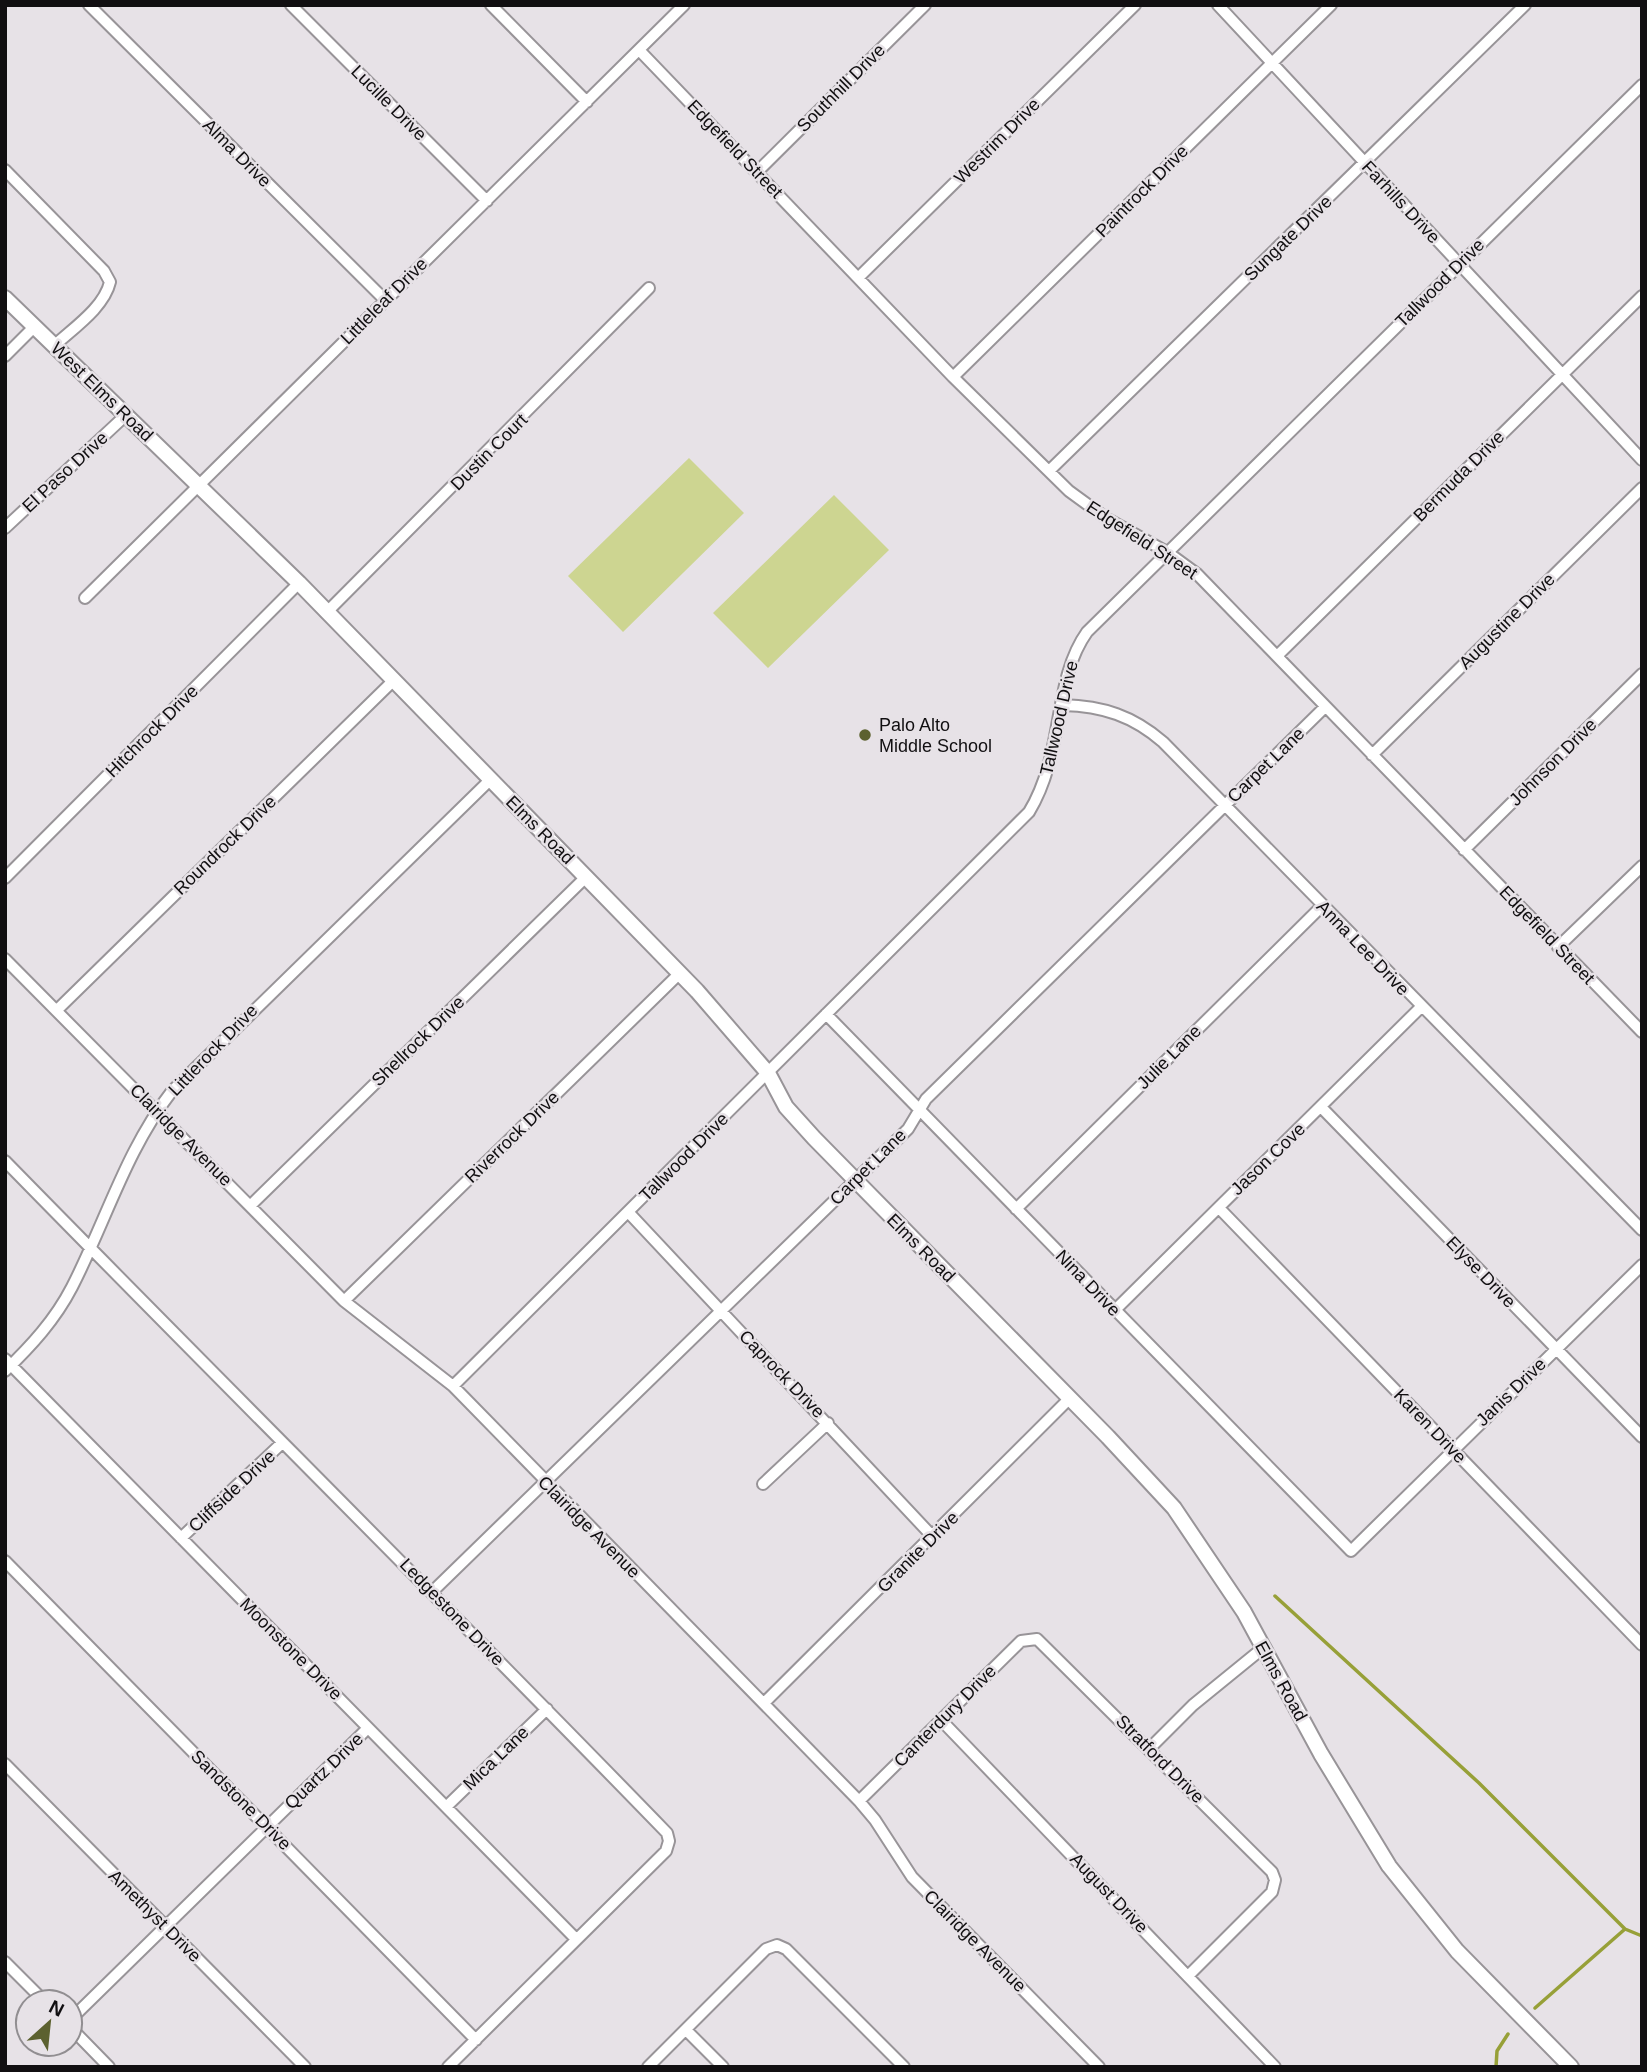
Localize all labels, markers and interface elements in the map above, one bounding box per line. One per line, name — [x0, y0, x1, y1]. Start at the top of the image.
street label: Southhill Drive — [793, 40, 889, 136]
street label: Lucille Drive — [347, 61, 431, 145]
street label: Westrim Drive — [950, 94, 1044, 188]
street label: Edgefield Street — [683, 96, 787, 202]
street label: Alma Drive — [199, 115, 275, 191]
street label: Paintrock Drive — [1092, 141, 1192, 241]
street label: Farhills Drive — [1358, 157, 1444, 247]
street label: Sungate Drive — [1240, 191, 1336, 285]
street label: Tallwood Drive — [1392, 235, 1488, 331]
street label: Littleleaf Drive — [337, 254, 431, 348]
street label: West Elms Road — [47, 338, 157, 446]
street label: Dustin Court — [447, 410, 531, 494]
street label: Bermuda Drive — [1409, 426, 1509, 526]
street label: El Paso Drive — [18, 428, 112, 516]
street label: Edgefield Street — [1083, 497, 1201, 583]
street label: Augustine Drive — [1455, 569, 1559, 673]
street label: Tallwood Drive — [1036, 659, 1082, 777]
street label: Hitchrock Drive — [102, 681, 202, 781]
street label: Johnson Drive — [1505, 714, 1601, 810]
place label: Palo Alto Middle School — [879, 715, 992, 756]
street label: Carpet Lane — [1223, 723, 1309, 807]
marker: Palo Alto Middle School — [857, 727, 873, 743]
street label: Roundrock Drive — [170, 791, 280, 899]
street label: Elms Road — [502, 792, 578, 868]
street label: Edgefield Street — [1495, 882, 1599, 988]
street label: Anna Lee Drive — [1313, 896, 1413, 1000]
street label: Shellrock Drive — [368, 992, 468, 1090]
street label: Littlerock Drive — [164, 1000, 262, 1100]
street label: Julie Lane — [1133, 1021, 1205, 1093]
street label: Clairidge Avenue — [126, 1080, 236, 1190]
street label: Riverrock Drive — [461, 1087, 563, 1187]
street label: Tallwood Drive — [636, 1109, 732, 1205]
street label: Jason Cove — [1227, 1119, 1309, 1199]
street label: Carpet Lane — [826, 1125, 910, 1209]
street label: Elms Road — [883, 1210, 959, 1286]
street label: Elyse Drive — [1442, 1232, 1520, 1312]
street label: Nina Drive — [1052, 1246, 1124, 1320]
street label: Caprock Drive — [735, 1326, 829, 1422]
street label: Janis Drive — [1472, 1354, 1550, 1430]
street label: Karen Drive — [1390, 1385, 1470, 1467]
street label: Cliffside Drive — [185, 1446, 279, 1536]
street label: Clairidge Avenue — [534, 1472, 644, 1582]
street label: Granite Drive — [873, 1507, 963, 1597]
street label: Ledgestone Drive — [396, 1554, 508, 1670]
street label: Moonstone Drive — [236, 1594, 346, 1704]
street label: Elms Road — [1251, 1638, 1311, 1724]
street label: Canterdury Drive — [890, 1661, 1000, 1771]
street label: Stratford Drive — [1112, 1711, 1208, 1807]
street label: Mica Lane — [459, 1722, 533, 1794]
street label: Quartz Drive — [281, 1729, 367, 1813]
street label: Sandstone Drive — [187, 1746, 295, 1854]
street label: August Drive — [1066, 1849, 1152, 1937]
street label: Amethyst Drive — [105, 1866, 205, 1966]
street label: Clairidge Avenue — [920, 1886, 1030, 1996]
north arrow — [14, 1988, 84, 2058]
text: N — [46, 1996, 67, 2021]

